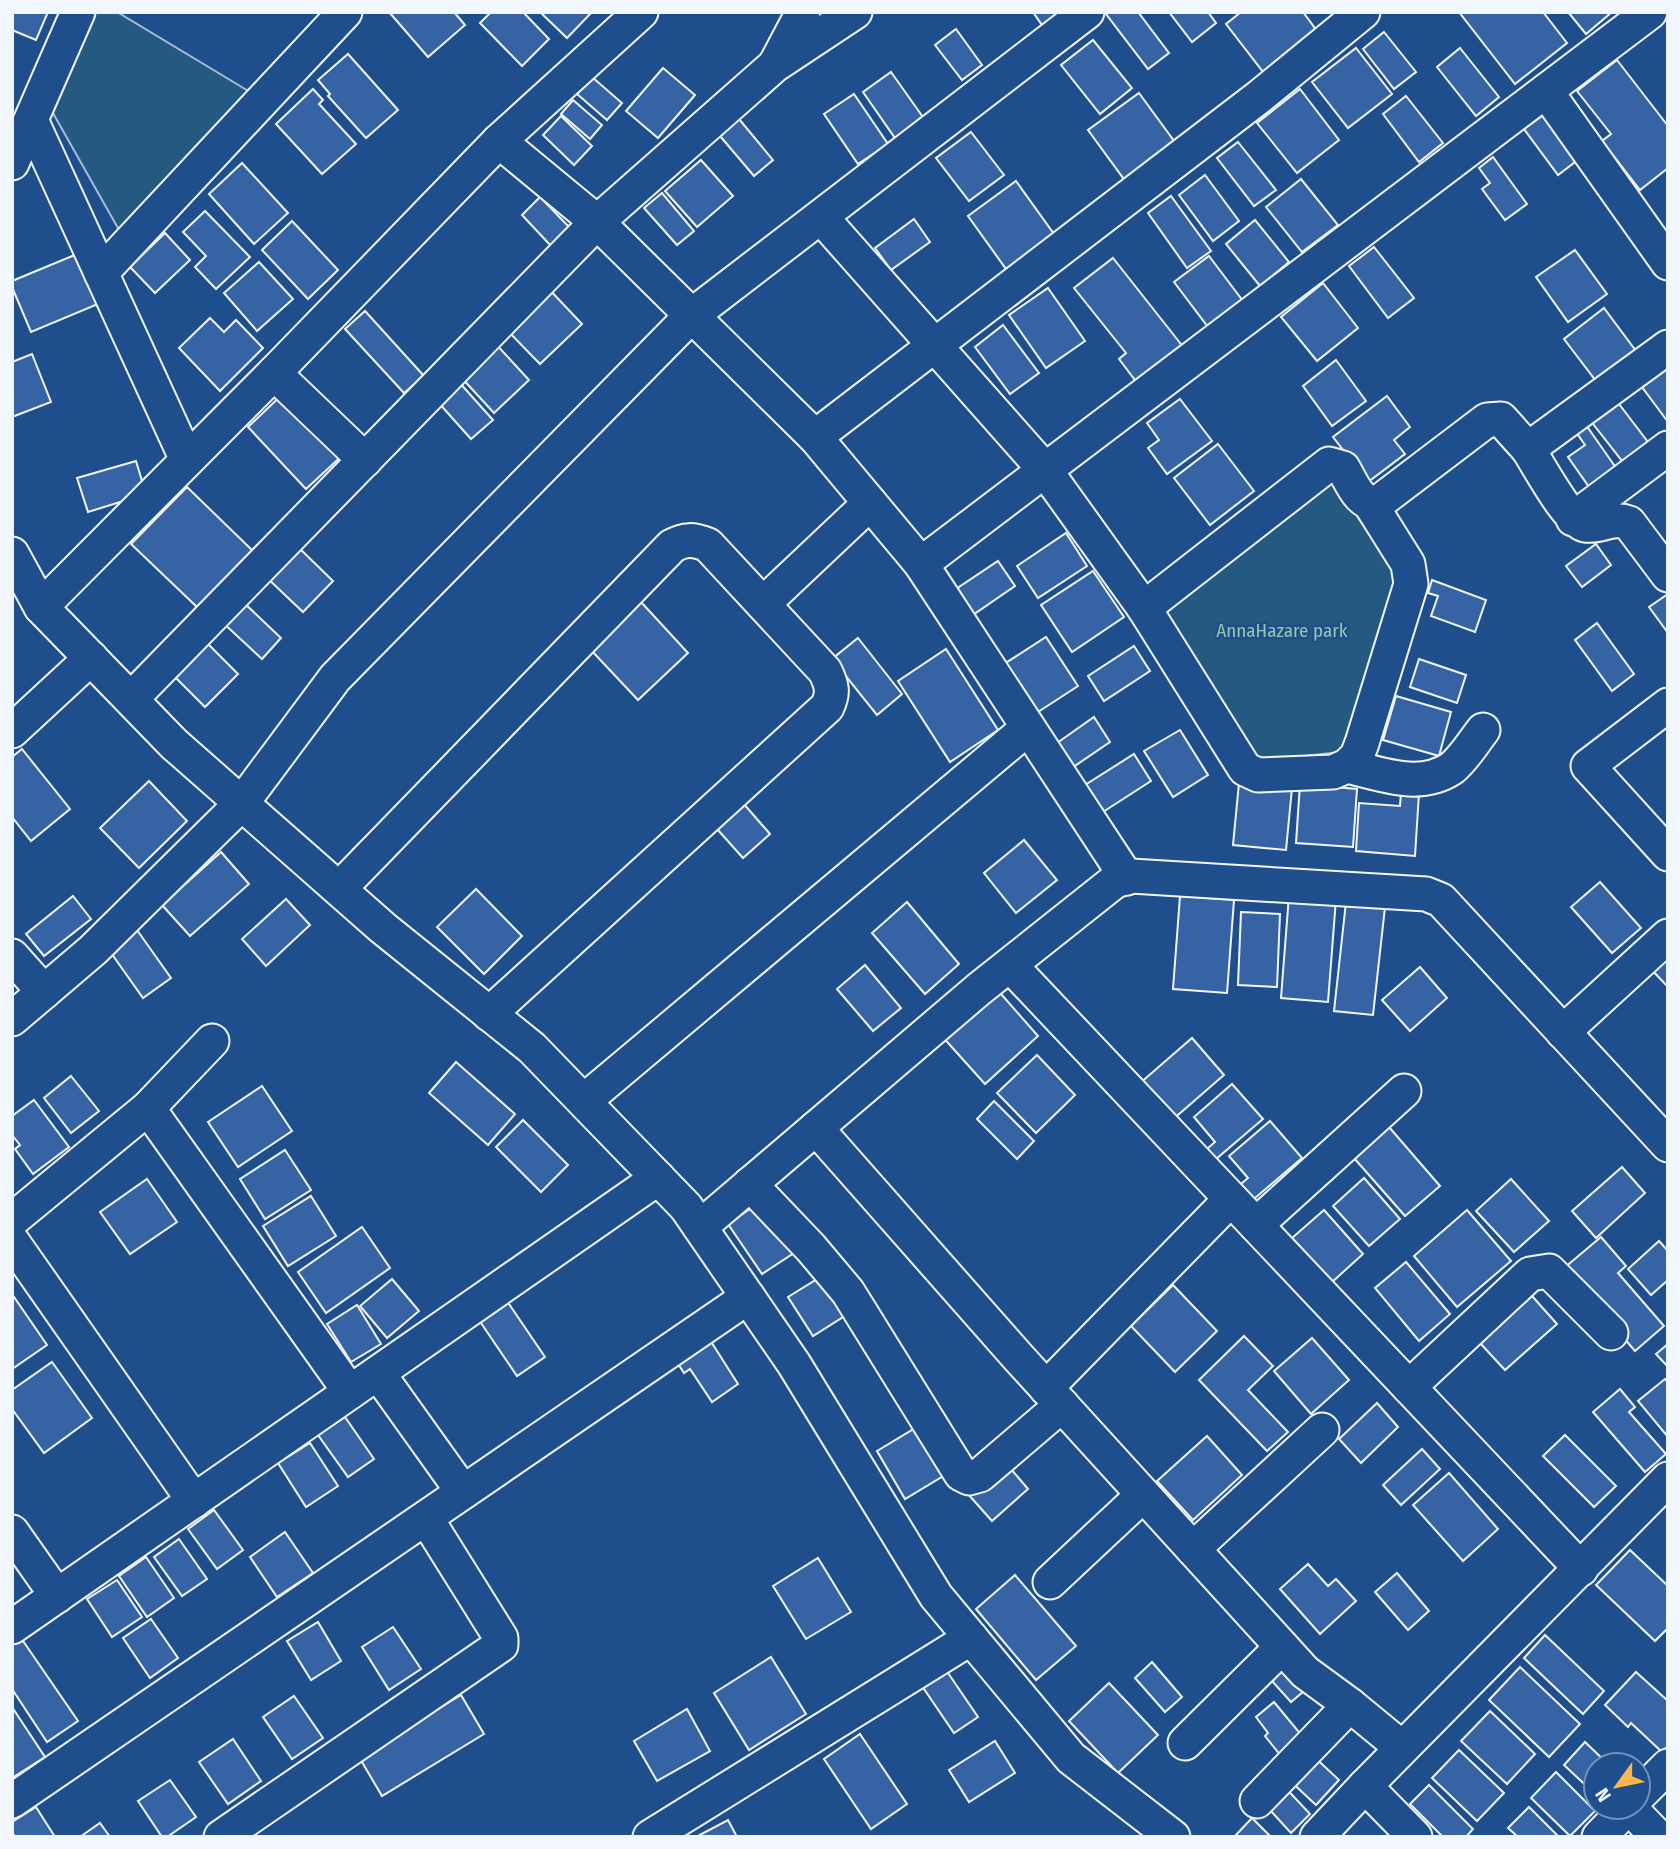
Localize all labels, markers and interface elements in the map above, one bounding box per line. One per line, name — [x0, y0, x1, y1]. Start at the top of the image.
park label: AnnaHazare park — [1216, 619, 1348, 642]
north arrow — [1582, 1751, 1652, 1821]
text: N — [1590, 1784, 1616, 1806]

